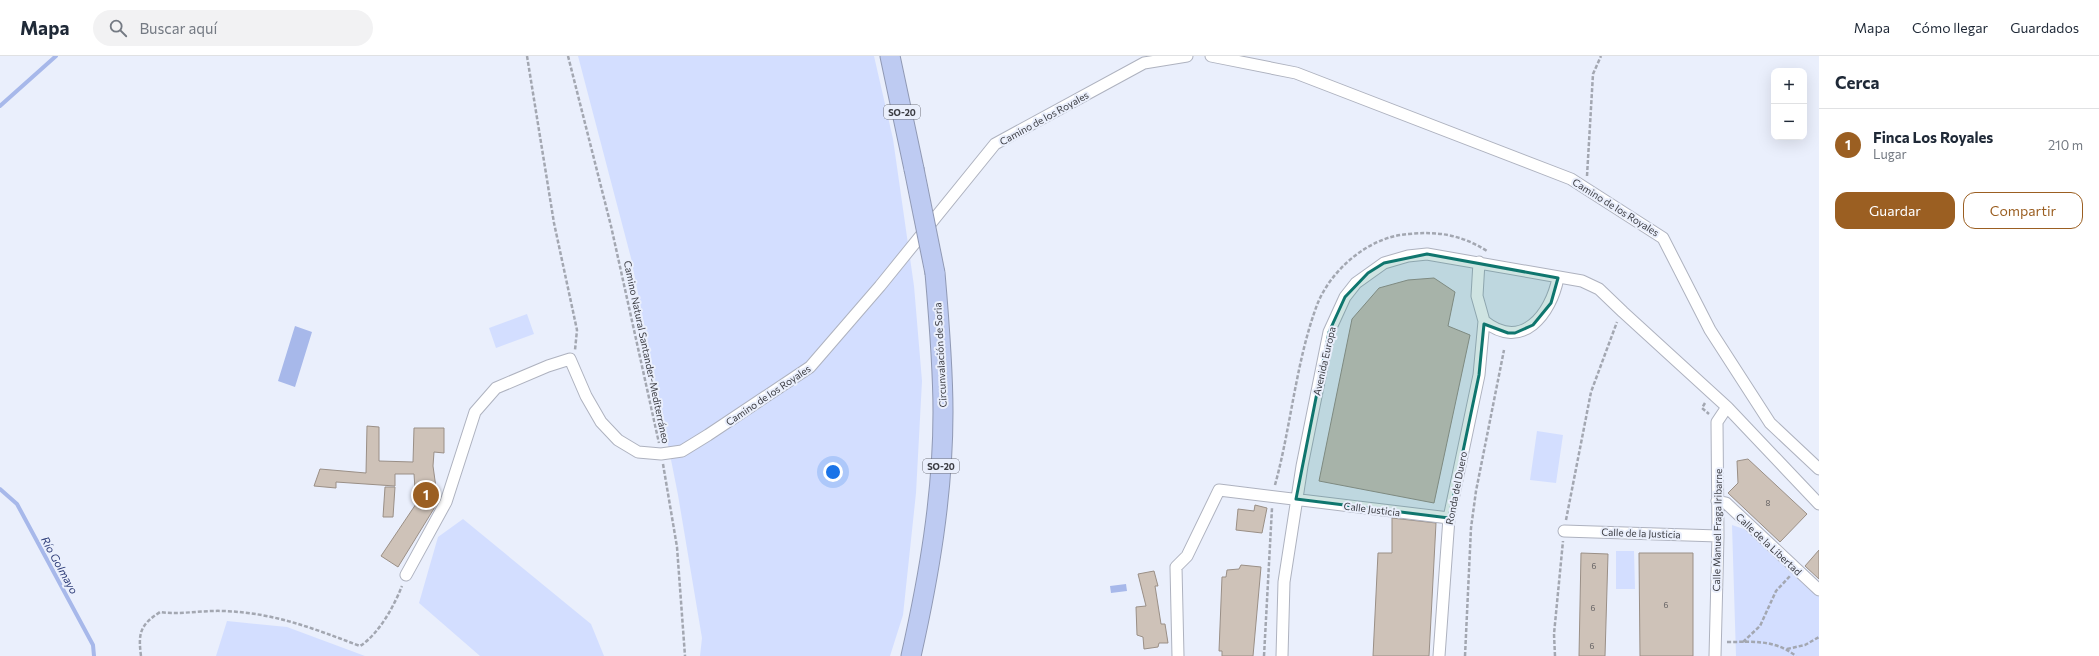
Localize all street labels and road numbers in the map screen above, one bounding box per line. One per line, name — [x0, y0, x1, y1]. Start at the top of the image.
street label: Camino de los Royales — [997, 88, 1091, 147]
road number: SO-20 — [884, 105, 920, 119]
street label: Camino de los Royales — [1571, 175, 1662, 239]
street label: Camino Natural Santander-Mediterráneo — [622, 259, 672, 445]
street label: Circunvalación de Soria — [931, 302, 949, 408]
street label: Avenida Europa — [1310, 325, 1338, 397]
street label: Camino de los Royales — [723, 362, 813, 428]
street label: Ronda del Duero — [1443, 450, 1469, 526]
road number: SO-20 — [923, 459, 959, 473]
street label: Calle Manuel Fraga Iribarne — [1710, 468, 1724, 592]
street label: Calle Justicia — [1343, 500, 1401, 518]
street label: Calle de la Libertad — [1734, 510, 1805, 578]
street label: Calle de la Justicia — [1601, 526, 1681, 540]

